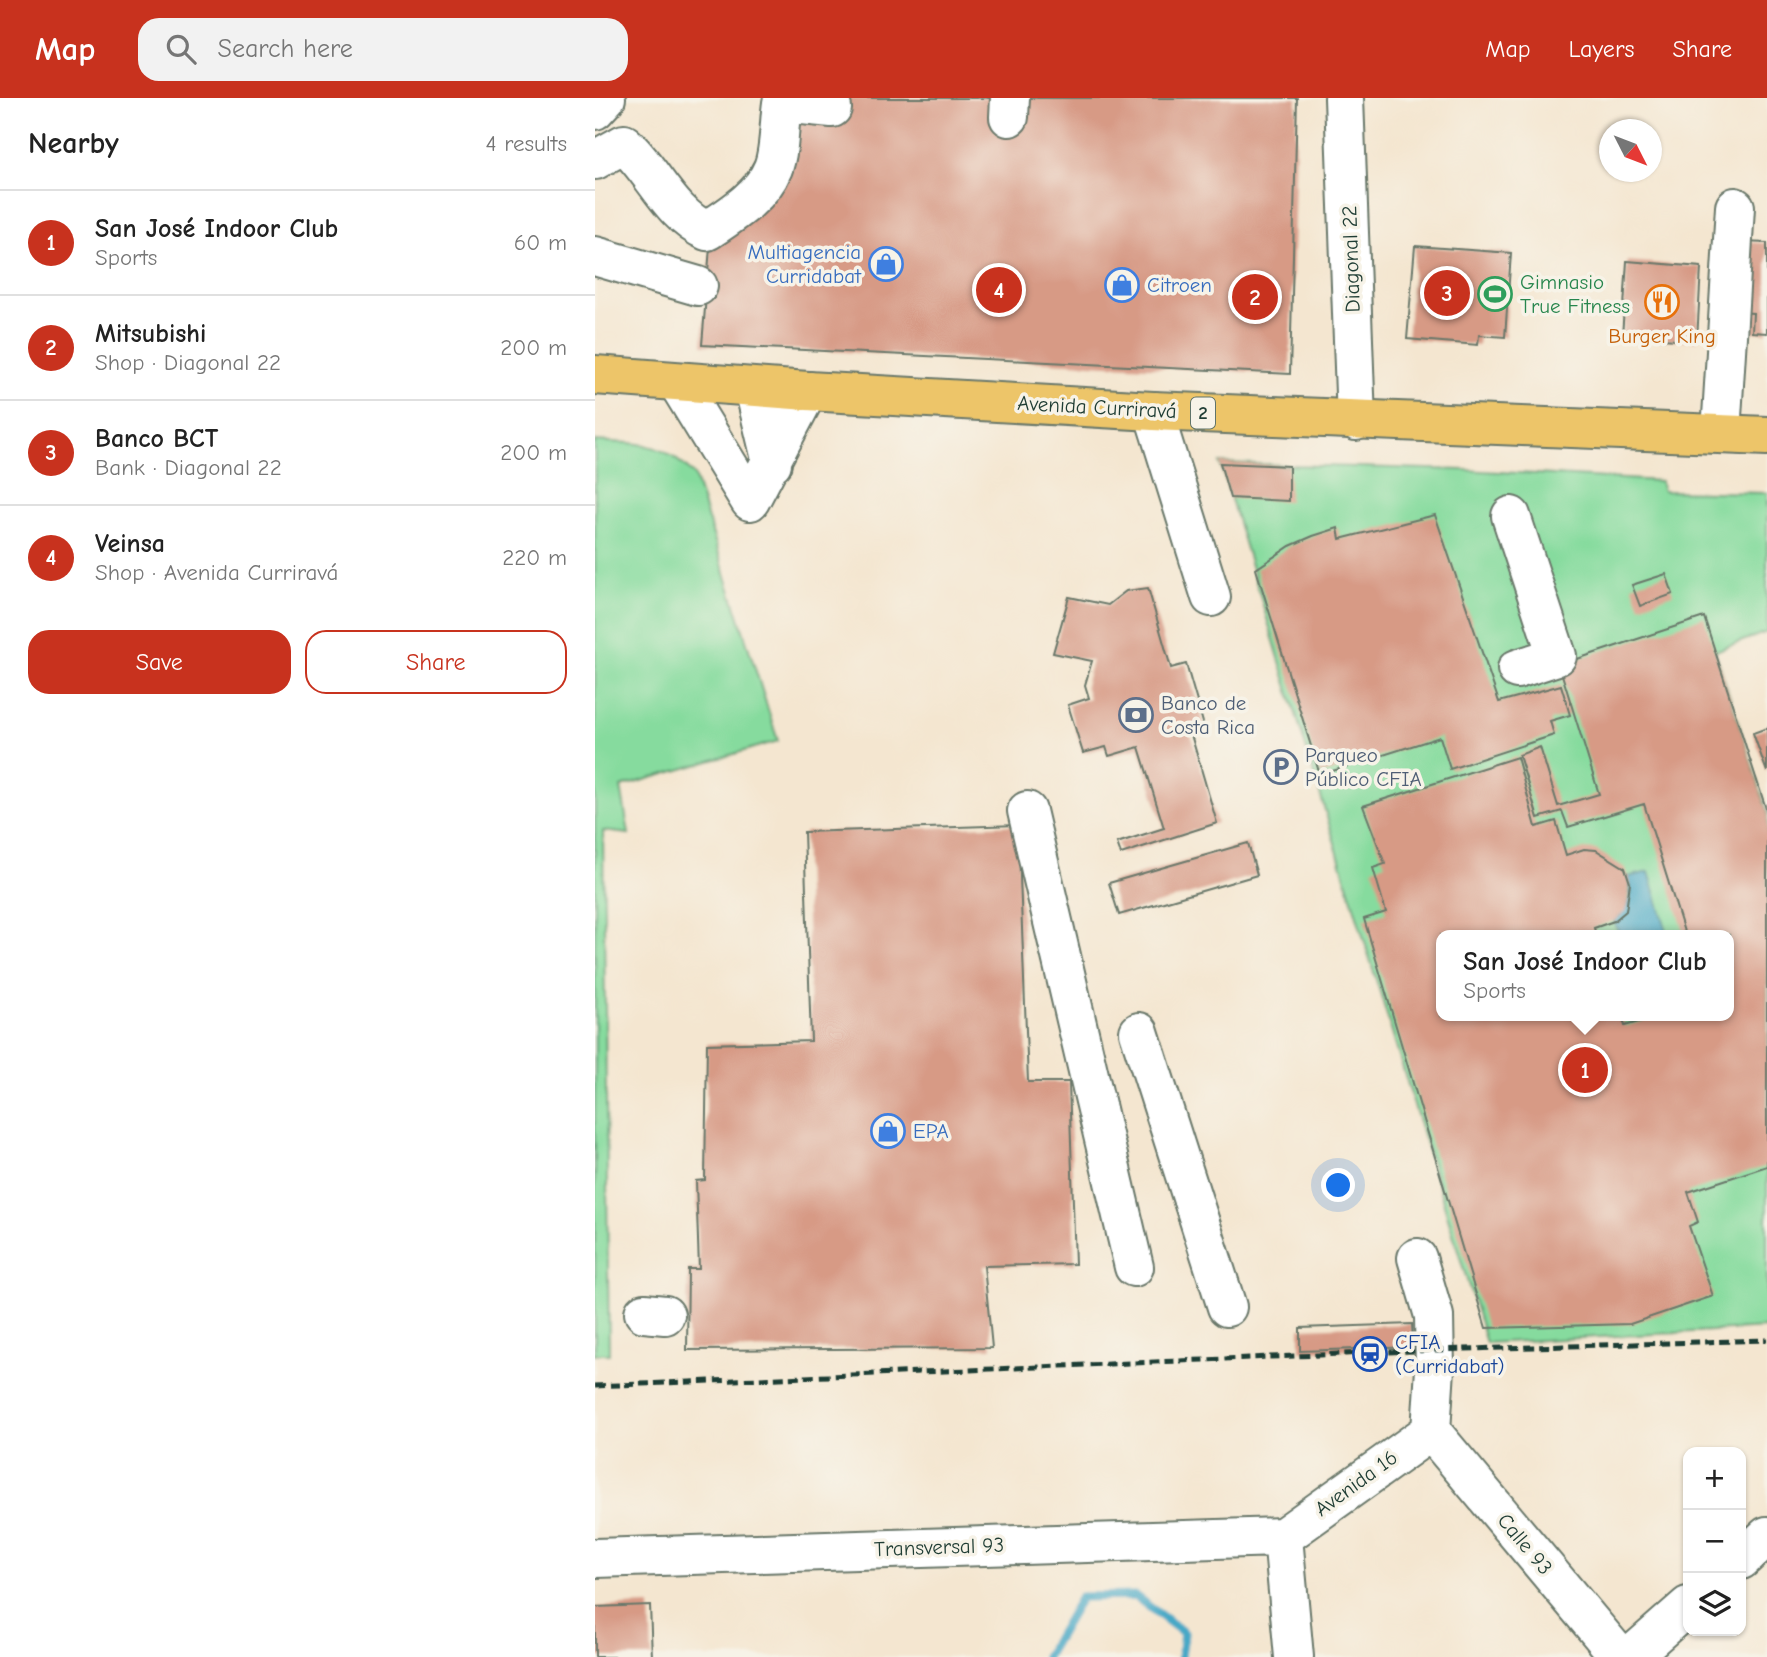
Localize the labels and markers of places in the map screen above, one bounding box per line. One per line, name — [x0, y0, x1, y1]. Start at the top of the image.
place label: Multiagencia Curridabat — [747, 240, 862, 288]
shop icon: Multiagencia Curridabat — [867, 245, 905, 283]
pin: 4 — [976, 264, 1022, 316]
shop icon: Citroen — [1103, 266, 1141, 304]
pin: 3 — [1424, 267, 1470, 319]
place label: Gimnasio True Fitness — [1520, 270, 1630, 318]
pin: 2 — [1232, 271, 1278, 323]
place label: Citroen — [1147, 273, 1212, 297]
sports icon: Gimnasio True Fitness — [1476, 275, 1514, 313]
restaurant icon: Burger King — [1643, 283, 1681, 321]
place label: Burger King — [1608, 324, 1716, 348]
place label: Banco de Costa Rica — [1161, 691, 1255, 739]
bank icon: Banco de Costa Rica — [1117, 696, 1155, 734]
place label: Parqueo Público CFIA — [1305, 743, 1422, 791]
parking icon: Parqueo Público CFIA — [1262, 748, 1300, 786]
pin: 1 — [1562, 1044, 1608, 1096]
shop icon: EPA — [869, 1112, 907, 1150]
place label: EPA — [913, 1119, 949, 1143]
place label: CFIA (Curridabat) — [1395, 1330, 1505, 1378]
station icon: CFIA (Curridabat) — [1351, 1335, 1389, 1373]

